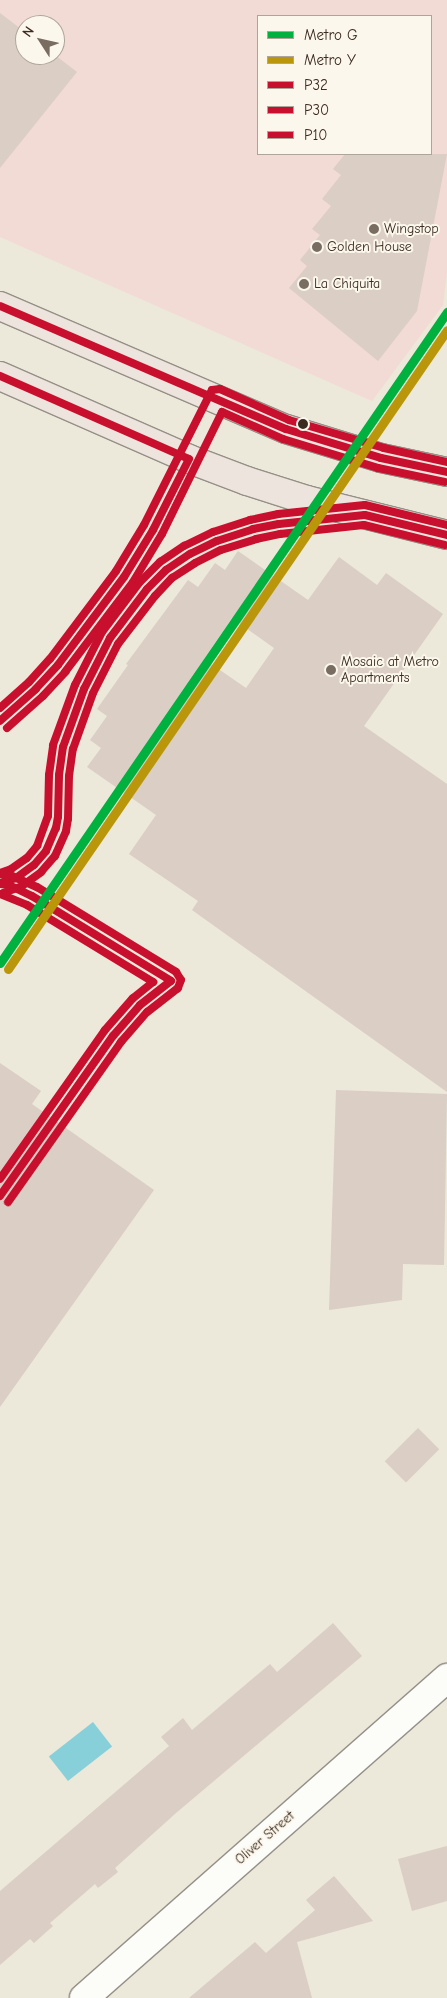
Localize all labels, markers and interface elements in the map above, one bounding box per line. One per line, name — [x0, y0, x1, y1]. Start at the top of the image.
north arrow — [15, 15, 65, 65]
legend — [257, 15, 432, 155]
text: N — [19, 23, 38, 40]
text: Metro G — [304, 26, 358, 44]
text: Metro Y — [304, 51, 356, 69]
text: P32 — [304, 76, 328, 94]
text: P30 — [304, 101, 329, 119]
text: P10 — [304, 126, 327, 144]
place label: Wingstop — [384, 221, 439, 237]
marker: Wingstop — [368, 223, 380, 235]
place label: Golden House — [327, 239, 412, 255]
marker: Golden House — [311, 241, 323, 253]
place label: La Chiquita — [314, 276, 380, 292]
marker: La Chiquita — [298, 278, 310, 290]
unlabelled marker — [298, 419, 308, 429]
place label: Mosaic at Metro Apartments — [341, 654, 439, 686]
marker: Mosaic at Metro Apartments — [325, 664, 337, 676]
street label: Oliver Street — [232, 1808, 298, 1868]

